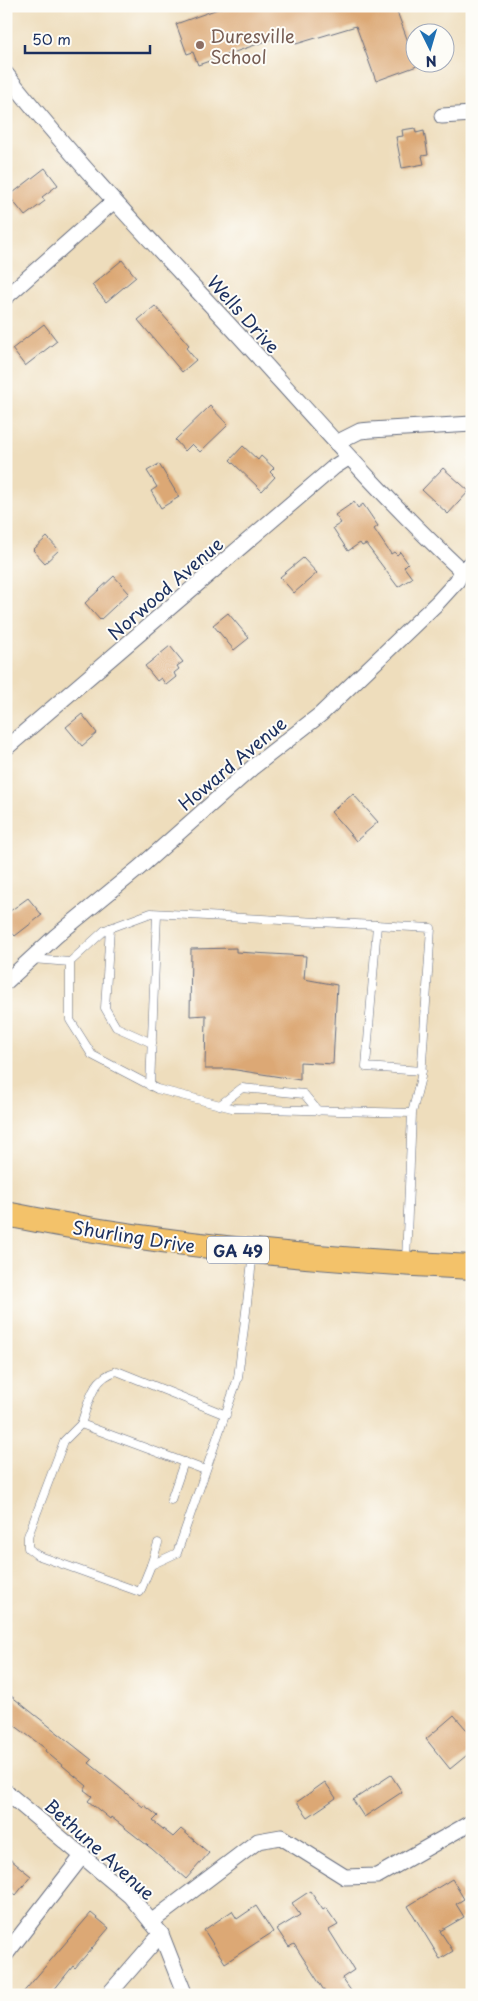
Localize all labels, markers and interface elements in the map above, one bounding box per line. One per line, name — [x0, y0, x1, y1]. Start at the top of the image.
scale bar — [25, 22, 150, 54]
place label: Duresville School — [210, 22, 295, 70]
north arrow — [406, 22, 456, 72]
text: 50 m — [32, 27, 71, 50]
marker: Duresville School — [194, 39, 206, 51]
text: N — [425, 51, 438, 72]
street label: Wells Drive — [202, 269, 286, 359]
street label: Norwood Avenue — [102, 530, 229, 646]
street label: Howard Avenue — [172, 710, 292, 816]
street label: Shurling Drive — [71, 1213, 197, 1259]
road number: GA 49 — [207, 1236, 269, 1264]
street label: Bethune Avenue — [39, 1792, 161, 1906]

